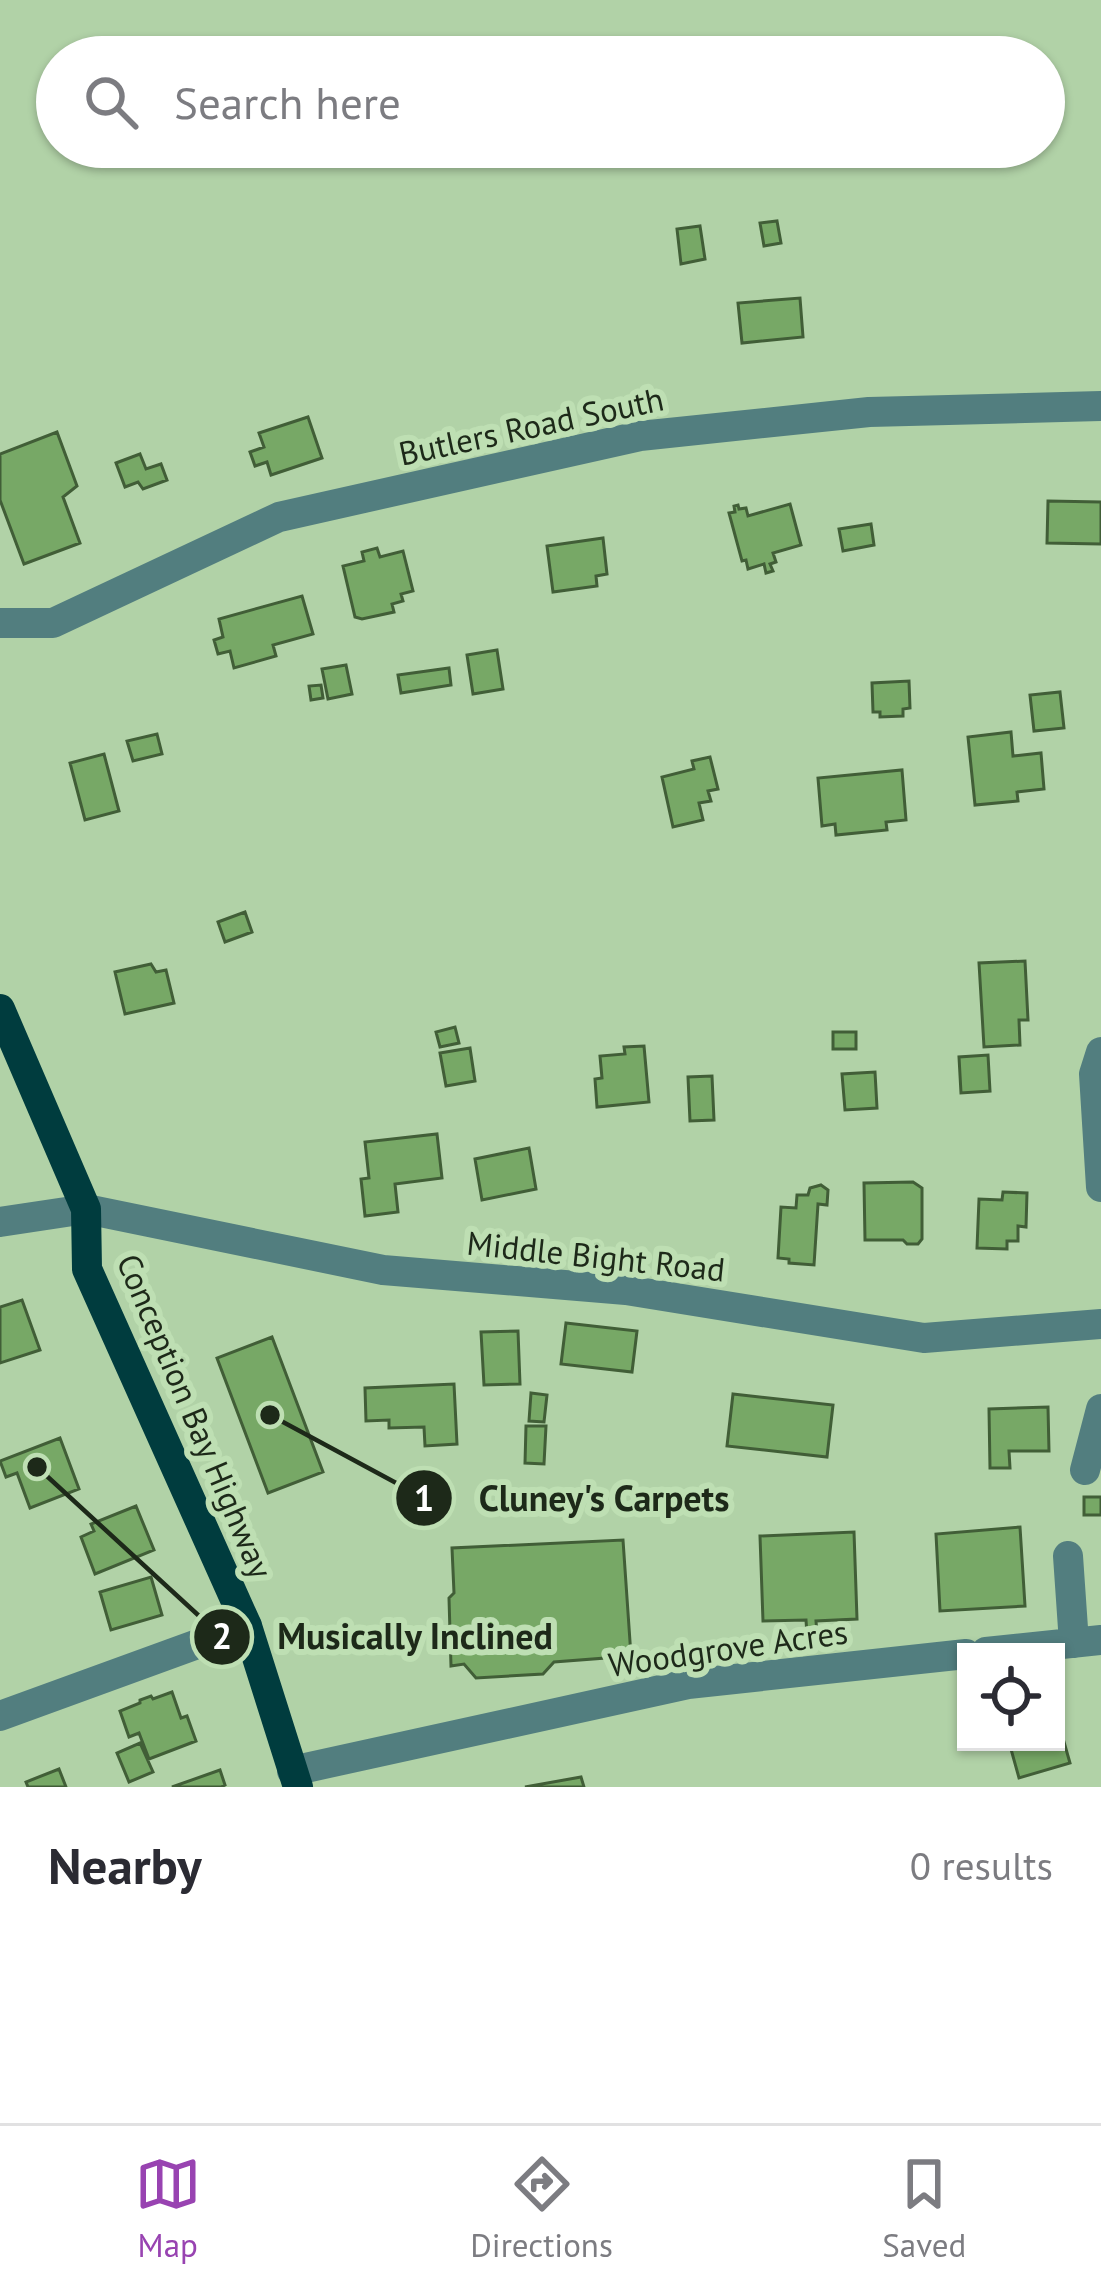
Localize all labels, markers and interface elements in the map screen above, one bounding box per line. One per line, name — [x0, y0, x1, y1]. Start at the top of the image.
search box — [36, 36, 1065, 168]
icon: search — [78, 69, 144, 135]
text: Search here — [174, 73, 401, 131]
street label: Butlers Road South — [395, 376, 667, 475]
street label: Middle Bight Road — [465, 1221, 727, 1290]
street label: Conception Bay Highway — [108, 1247, 284, 1585]
callout: Cluney's Carpets — [394, 1462, 753, 1534]
text: 1 — [414, 1474, 434, 1521]
text: Cluney's Carpets — [479, 1474, 729, 1521]
callout: Musically Inclined — [192, 1601, 577, 1673]
street label: Woodgrove Acres — [606, 1609, 850, 1686]
text: 2 — [212, 1612, 232, 1659]
text: Musically Inclined — [277, 1612, 553, 1659]
map controls — [957, 1643, 1065, 1751]
button: locate — [957, 1643, 1065, 1751]
text: Nearby — [48, 1832, 202, 1898]
text: 0 results — [910, 1840, 1053, 1891]
tab: Map — [135, 2151, 201, 2266]
tab: Directions — [470, 2151, 613, 2266]
tab: Saved — [882, 2151, 966, 2266]

